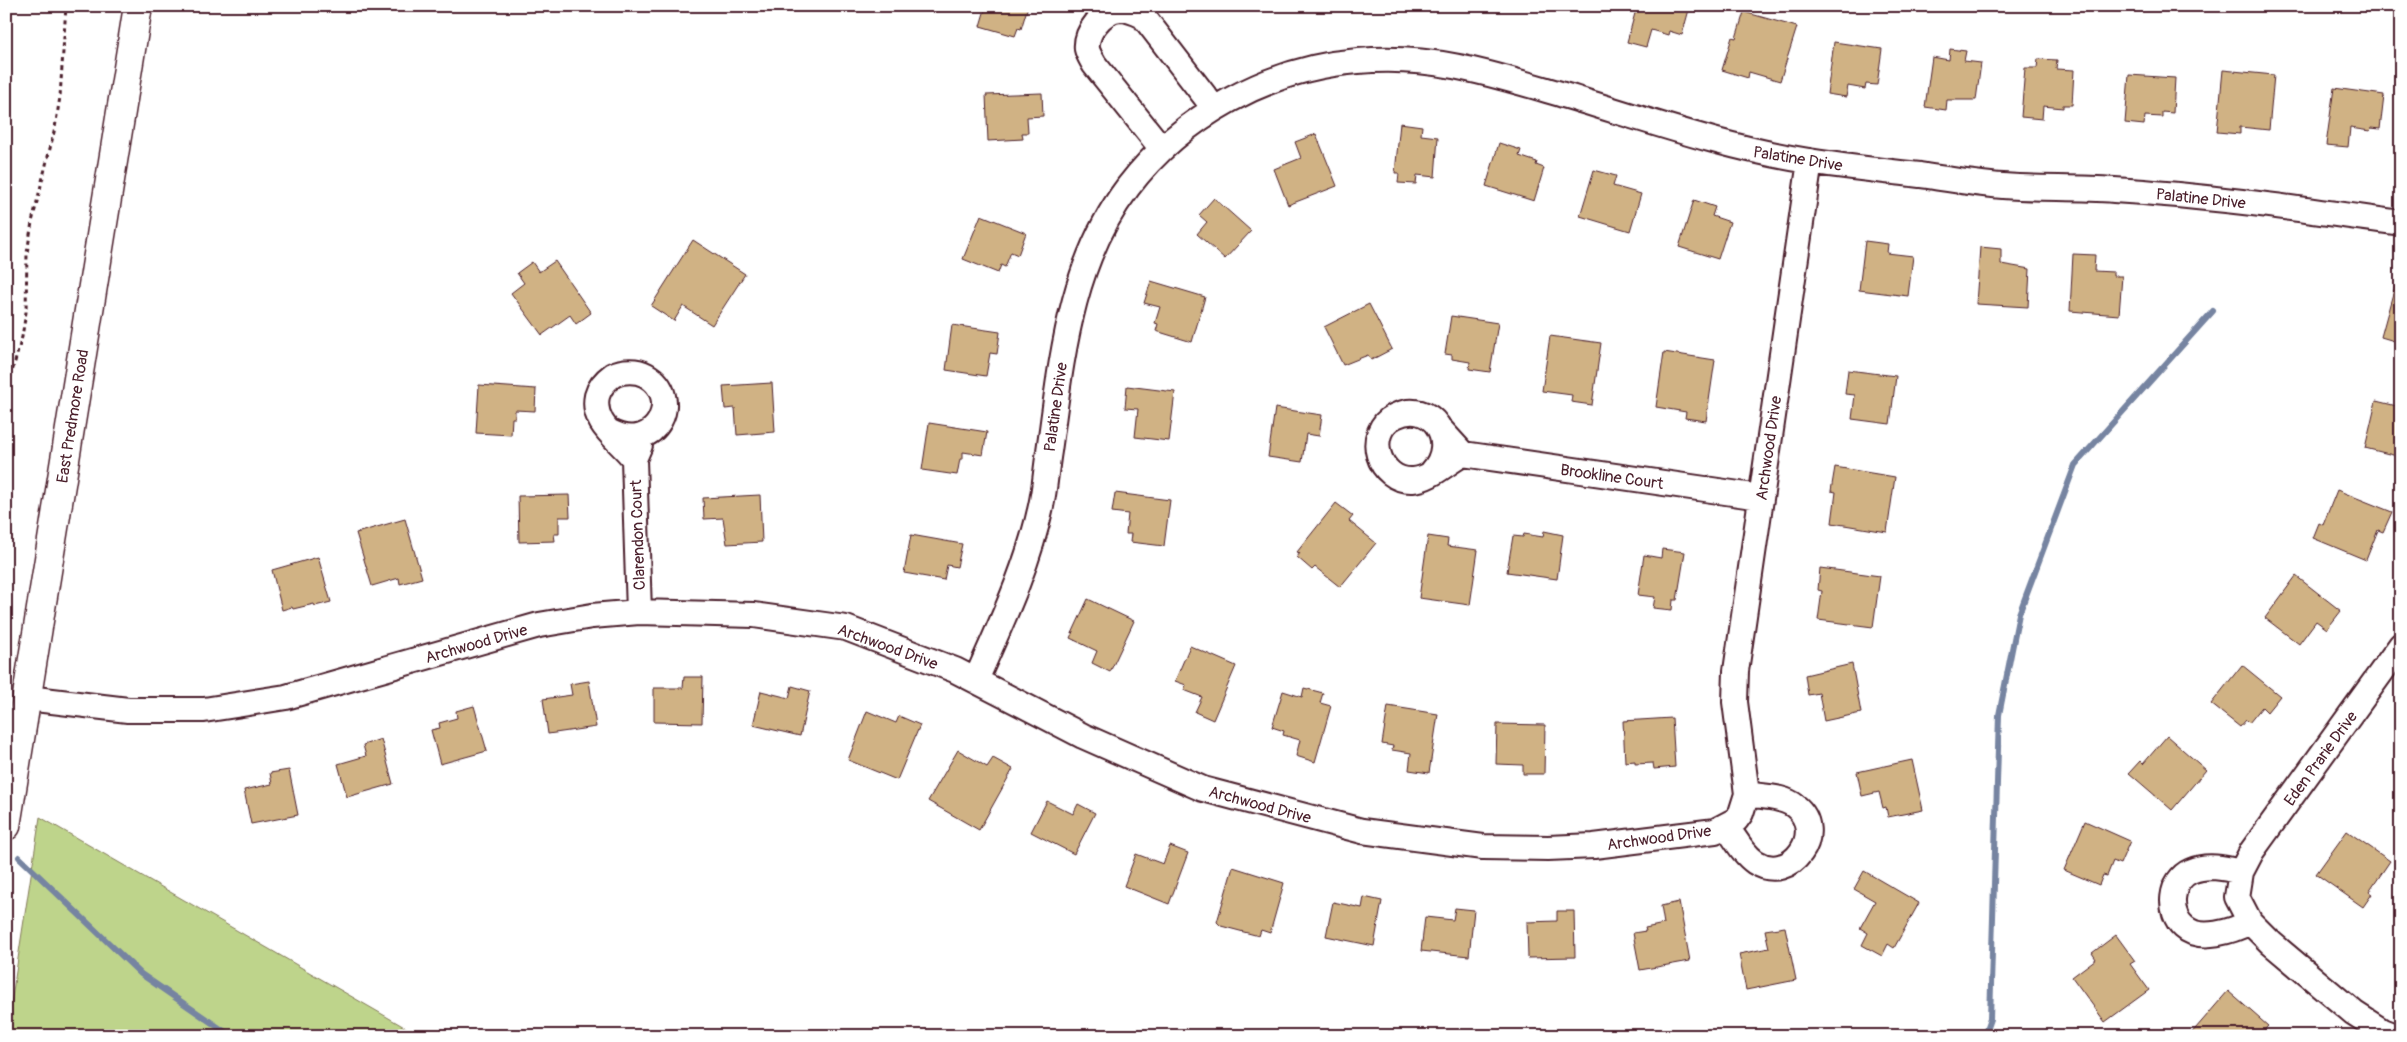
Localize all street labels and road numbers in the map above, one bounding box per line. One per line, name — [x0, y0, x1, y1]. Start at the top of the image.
street label: Palatine Drive — [1752, 142, 1844, 176]
street label: Palatine Drive — [2155, 184, 2247, 214]
street label: East Predmore Road — [53, 348, 93, 484]
street label: Palatine Drive — [1040, 361, 1072, 453]
street label: Archwood Drive — [1752, 395, 1786, 502]
street label: Brookline Court — [1559, 460, 1665, 494]
street label: Clarendon Court — [626, 479, 650, 590]
street label: Archwood Drive — [423, 620, 530, 668]
street label: Archwood Drive — [835, 620, 941, 674]
street label: Eden Prarie Drive — [2280, 707, 2362, 810]
street label: Archwood Drive — [1206, 782, 1313, 828]
street label: Archwood Drive — [1606, 821, 1713, 855]

